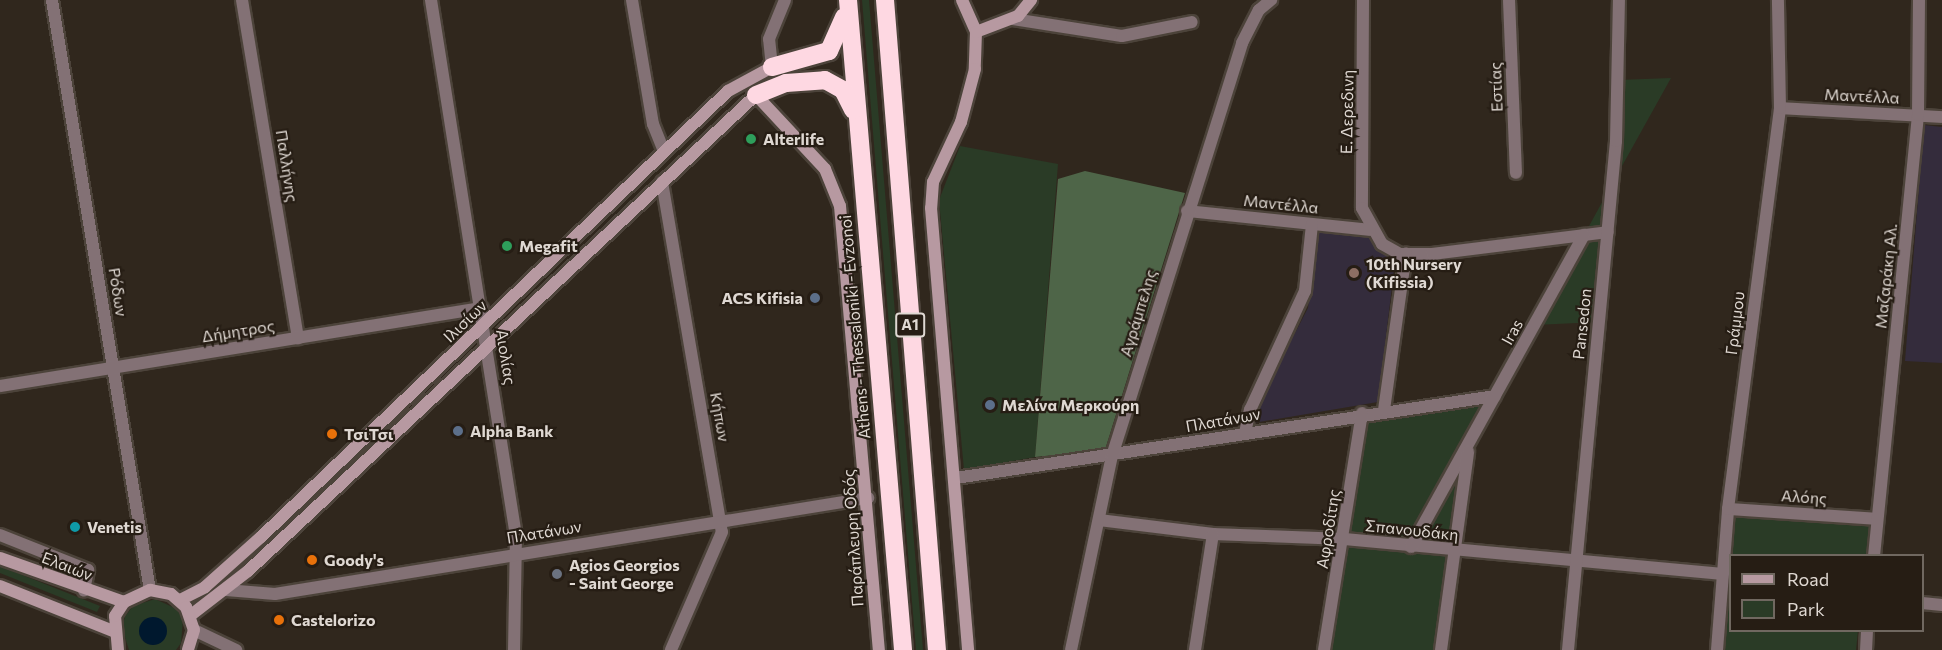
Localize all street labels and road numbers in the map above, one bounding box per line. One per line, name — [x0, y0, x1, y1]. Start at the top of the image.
street label: Εστίας — [1486, 62, 1506, 112]
street label: Ε. Δερεδινη — [1337, 70, 1357, 154]
street label: Μαντέλλα — [1824, 84, 1900, 108]
street label: Παλλήνης — [272, 128, 302, 204]
street label: Μαντέλλα — [1243, 191, 1319, 217]
street label: Athens - Thessaloniki - Evzonoi — [836, 214, 874, 440]
street label: Μαζαράκη Αλ. — [1871, 222, 1901, 330]
street label: Ρόδων — [105, 266, 131, 318]
street label: Αγράμπελης — [1116, 267, 1160, 359]
street label: Pansedon — [1569, 288, 1595, 360]
street label: Γράμμου — [1722, 290, 1748, 356]
street label: Ιλισίων — [439, 296, 491, 346]
road number: Α1 — [895, 313, 925, 337]
street label: Δήμητρος — [200, 316, 276, 346]
street label: Iras — [1497, 316, 1527, 348]
street label: Αιολίας — [492, 328, 520, 386]
street label: Κήπων — [706, 391, 734, 443]
street label: Πλατάνων — [1184, 404, 1262, 436]
street label: Παράπλευρη Οδός — [839, 469, 867, 607]
street label: Αλόης — [1780, 486, 1828, 508]
street label: Αφροδίτης — [1312, 488, 1344, 570]
street label: Σπανουδάκη — [1364, 516, 1460, 544]
street label: Πλατάνων — [505, 517, 583, 547]
street label: Ελαιών — [39, 548, 95, 584]

